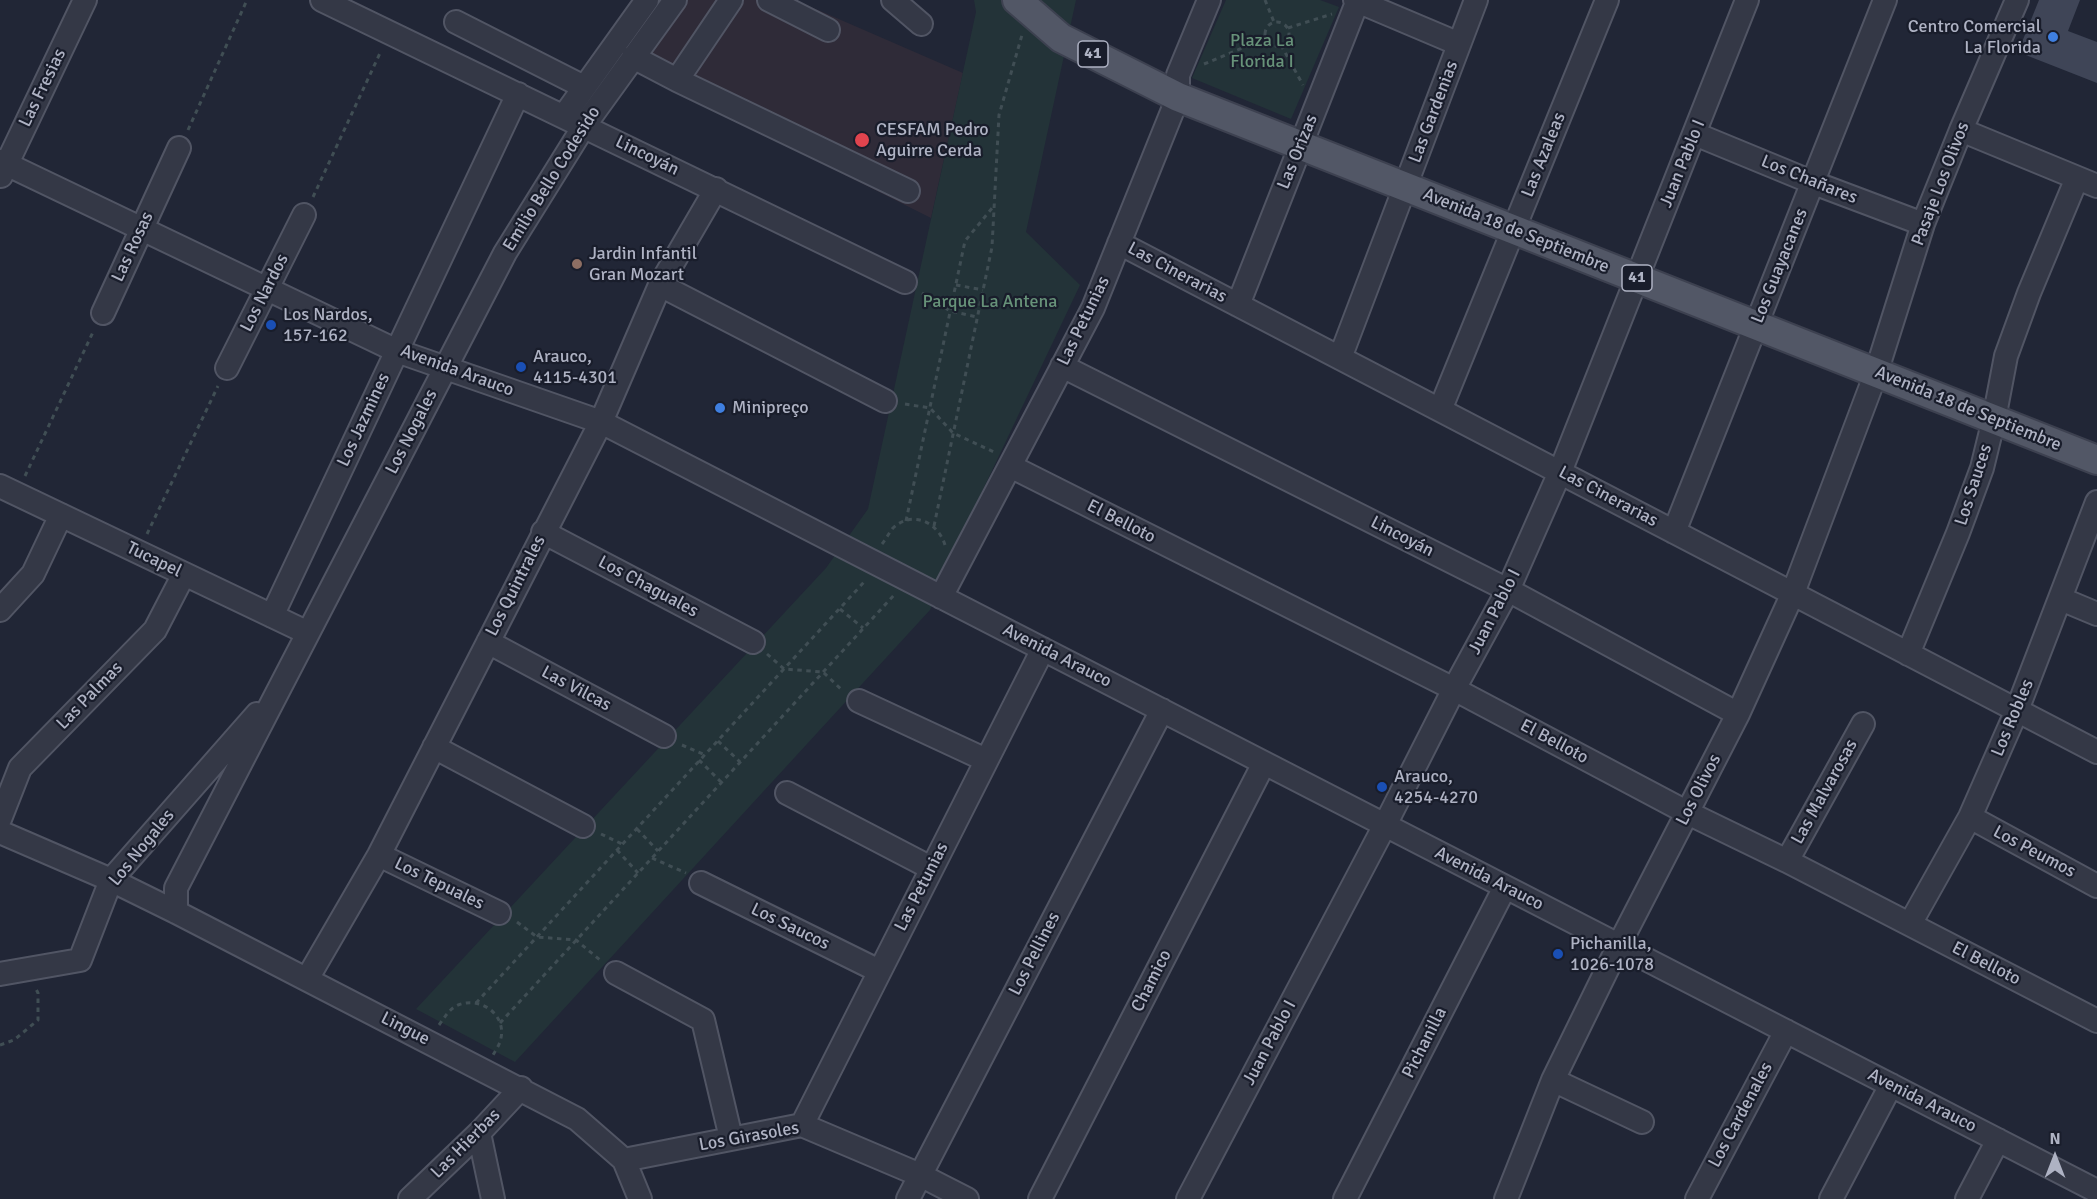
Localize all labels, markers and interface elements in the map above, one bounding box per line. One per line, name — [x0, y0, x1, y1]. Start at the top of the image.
place label: Centro Comercial La Florida — [1908, 16, 2041, 58]
park label: Plaza La Florida I — [1230, 30, 1294, 72]
marker: Centro Comercial La Florida — [2046, 30, 2060, 44]
road number: 41 — [1078, 41, 1108, 67]
street label: Las Fresias — [15, 45, 71, 131]
street label: Las Gardenias — [1405, 58, 1463, 166]
street label: Emilio Bello Codesido — [499, 103, 605, 255]
street label: Las Azaleas — [1517, 109, 1571, 201]
street label: Las Orizas — [1273, 111, 1323, 193]
street label: Juan Pablo I — [1656, 117, 1710, 211]
place label: CESFAM Pedro Aguirre Cerda — [876, 119, 989, 162]
street label: Pasaje Los Olivos — [1907, 119, 1975, 249]
street label: Lincoyán — [612, 131, 682, 181]
marker: CESFAM Pedro Aguirre Cerda — [853, 131, 871, 149]
street label: Los Chañares — [1758, 151, 1860, 209]
street label: Avenida 18 de Septiembre — [1420, 184, 1612, 278]
street label: Los Guayacanes — [1747, 205, 1813, 327]
street label: Las Rosas — [107, 208, 159, 286]
street label: Las Cinerarias — [1124, 238, 1230, 308]
place label: Jardin Infantil Gran Mozart — [589, 243, 697, 286]
street label: Los Nardos — [236, 250, 294, 336]
marker: Jardin Infantil Gran Mozart — [570, 257, 584, 271]
road number: 41 — [1622, 265, 1652, 291]
street label: Las Petunias — [1053, 273, 1115, 369]
park label: Parque La Antena — [923, 291, 1057, 313]
place label: Los Nardos, 157-162 — [283, 304, 373, 346]
marker: Los Nardos, 157-162 — [264, 318, 278, 332]
street label: Avenida Arauco — [397, 340, 517, 402]
place label: Arauco, 4115-4301 — [533, 346, 617, 388]
marker: Arauco, 4115-4301 — [514, 360, 528, 374]
street label: Avenida 18 de Septiembre — [1872, 362, 2064, 456]
street label: Los Jazmines — [333, 370, 395, 470]
street label: Los Nogales — [381, 386, 443, 478]
place label: Minipreço — [732, 397, 809, 419]
marker: Minipreço — [713, 401, 727, 415]
street label: Los Sauces — [1951, 442, 1997, 528]
street label: Las Cinerarias — [1555, 462, 1661, 532]
street label: El Belloto — [1083, 496, 1159, 548]
street label: Lincoyán — [1367, 512, 1437, 562]
street label: Los Quintrales — [481, 532, 551, 640]
street label: Tucapel — [123, 537, 185, 583]
street label: Los Chaguales — [594, 552, 702, 622]
street label: Juan Pablo I — [1464, 566, 1526, 658]
street label: Avenida Arauco — [999, 619, 1115, 693]
street label: Las Palmas — [52, 658, 128, 734]
street label: Las Vilcas — [537, 662, 615, 716]
street label: Los Robles — [1987, 676, 2039, 760]
street label: El Belloto — [1516, 715, 1592, 769]
street label: Las Malvarosas — [1787, 736, 1863, 848]
street label: Los Olivos — [1672, 751, 1726, 829]
place label: Arauco, 4254-4270 — [1394, 766, 1478, 808]
marker: Arauco, 4254-4270 — [1375, 780, 1389, 794]
street label: Los Nogales — [105, 805, 179, 891]
street label: Los Peumos — [1989, 821, 2079, 883]
street label: Las Petunias — [890, 839, 954, 935]
street label: Avenida Arauco — [1431, 842, 1547, 916]
street label: Los Tepuales — [391, 853, 487, 915]
street label: Los Saucos — [747, 899, 833, 955]
street label: Los Pellines — [1005, 909, 1065, 999]
place label: Pichanilla, 1026-1078 — [1570, 933, 1654, 976]
street label: El Belloto — [1948, 938, 2024, 990]
street label: Chamico — [1127, 946, 1177, 1016]
marker: Pichanilla, 1026-1078 — [1551, 947, 1565, 961]
street label: Juan Pablo I — [1239, 997, 1301, 1089]
street label: Pichanilla — [1398, 1004, 1452, 1082]
street label: Lingue — [377, 1008, 433, 1050]
street label: Los Cardenales — [1704, 1059, 1778, 1171]
street label: Avenida Arauco — [1864, 1064, 1980, 1138]
street label: Las Hierbas — [427, 1105, 505, 1183]
street label: Los Girasoles — [697, 1118, 801, 1156]
north arrow — [2025, 1127, 2085, 1187]
text: N — [2049, 1129, 2061, 1149]

